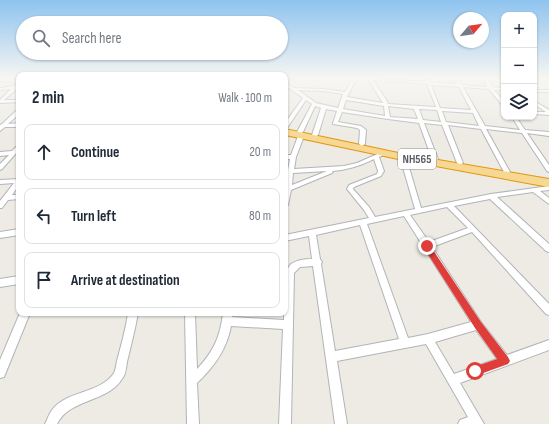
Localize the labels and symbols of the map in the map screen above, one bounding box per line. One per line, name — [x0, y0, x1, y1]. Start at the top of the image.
north arrow — [453, 12, 489, 48]
road number: NH565 — [398, 149, 436, 169]
route end — [418, 237, 436, 255]
route start — [466, 362, 484, 380]

